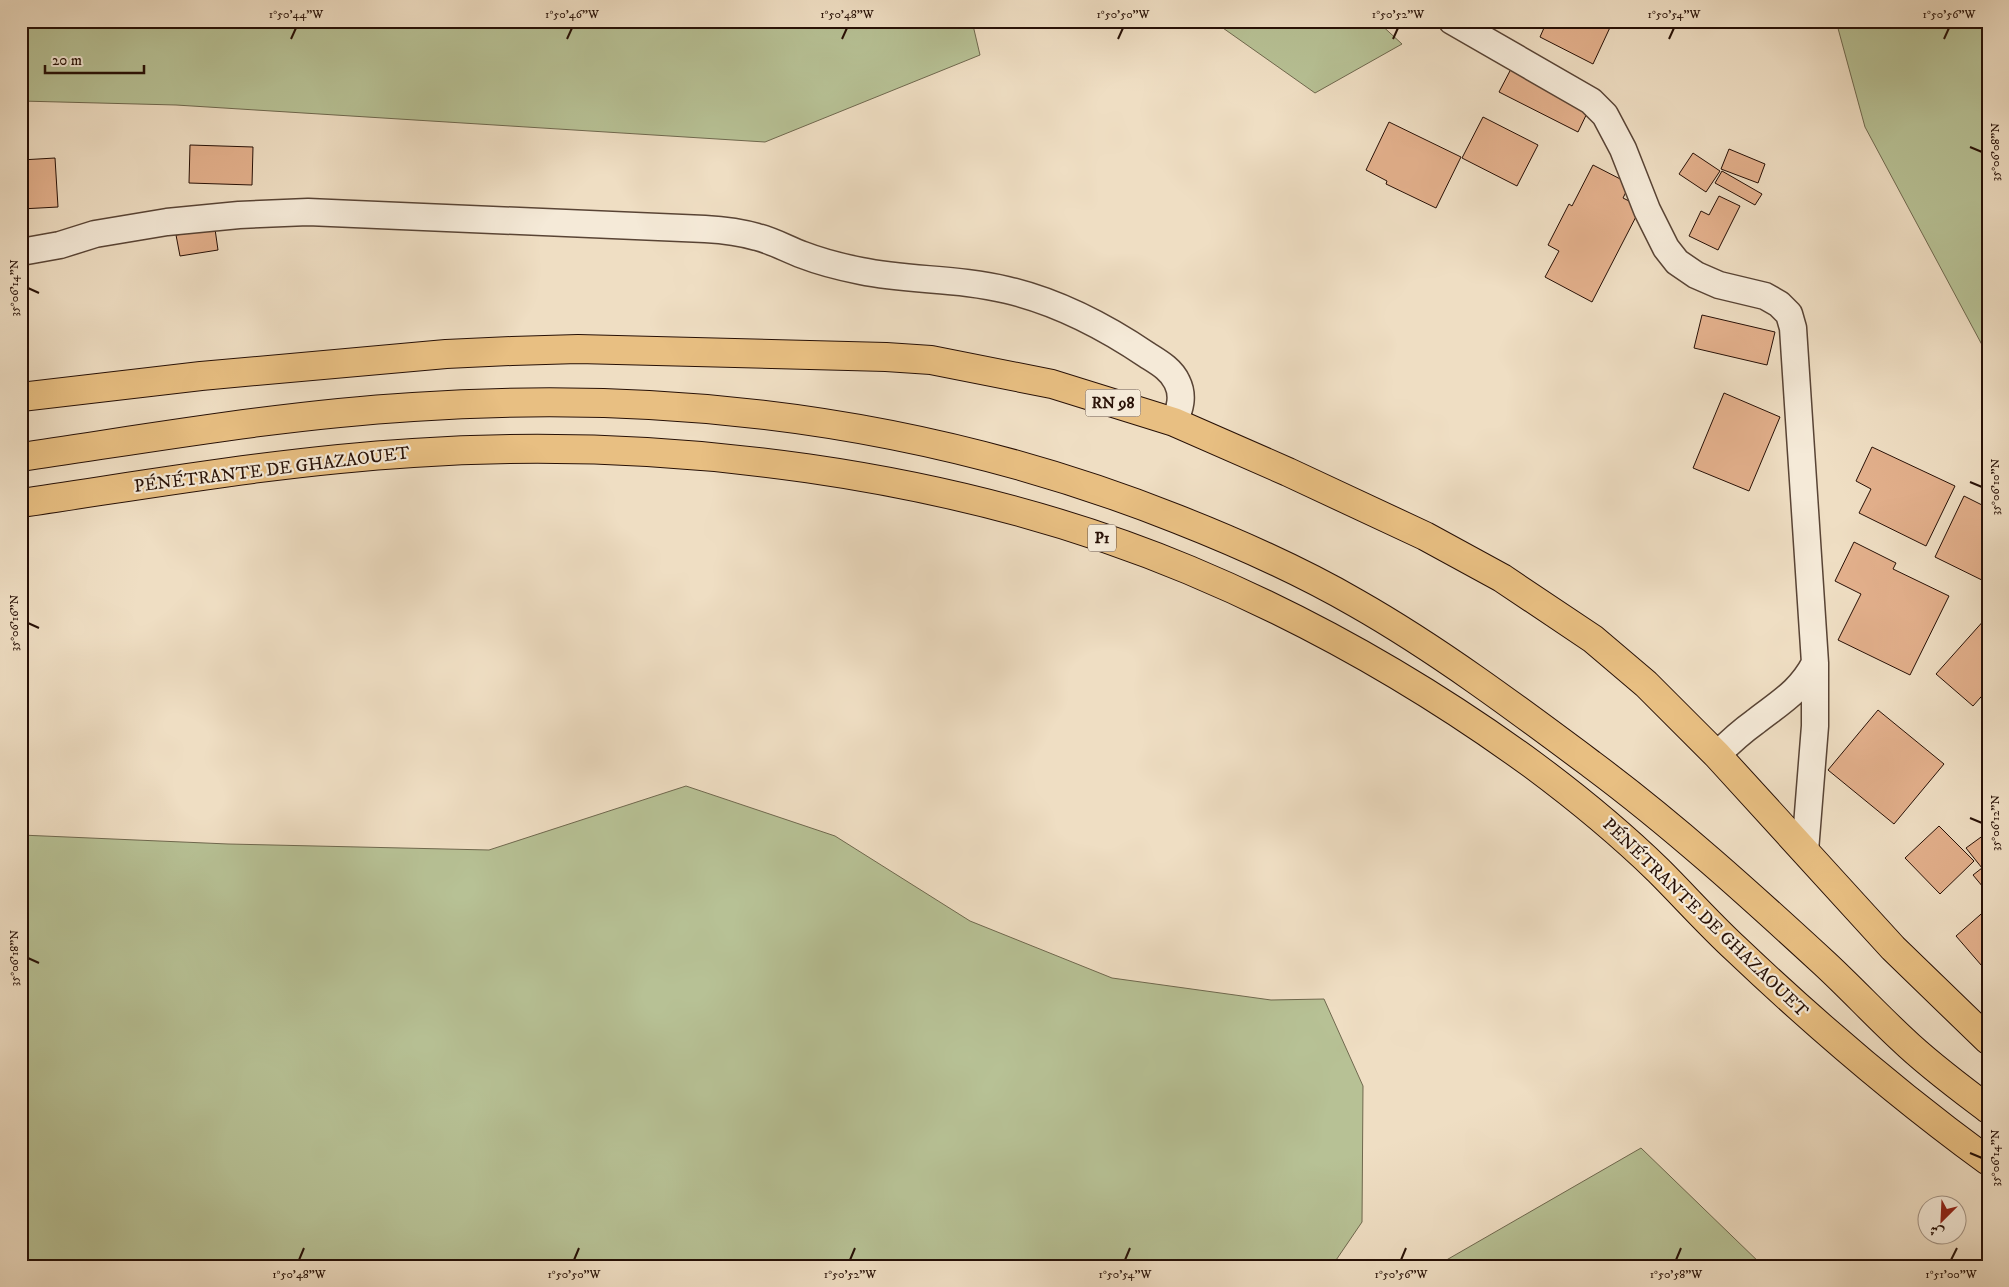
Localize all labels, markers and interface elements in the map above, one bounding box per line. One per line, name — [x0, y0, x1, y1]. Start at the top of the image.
text: 1°50'44"W — [269, 7, 324, 22]
text: 1°50'46"W — [545, 7, 600, 22]
text: 1°50'48"W — [820, 7, 875, 22]
text: 1°50'50"W — [1096, 7, 1151, 22]
text: 1°50'52"W — [1372, 7, 1425, 22]
text: 1°50'54"W — [1648, 7, 1701, 22]
text: 1°50'56"W — [1923, 7, 1976, 22]
scale bar — [45, 42, 144, 74]
text: 20 m — [52, 51, 82, 70]
text: 35°06'08"N — [1988, 123, 2003, 181]
text: 35°06'14"N — [7, 259, 22, 317]
road number: RN 98 — [1086, 389, 1140, 416]
street label: PÉNÉTRANTE DE GHAZAOUET — [133, 442, 411, 498]
text: 35°06'10"N — [1988, 459, 2003, 515]
road number: P1 — [1088, 524, 1116, 552]
text: 35°06'16"N — [7, 595, 22, 651]
text: 35°06'12"N — [1988, 795, 2003, 851]
street label: PÉNÉTRANTE DE GHAZAOUET — [1598, 814, 1813, 1023]
text: 35°06'18"N — [7, 930, 22, 986]
text: 35°06'14"N — [1988, 1129, 2003, 1187]
north arrow — [1916, 1194, 1966, 1244]
text: ش — [1927, 1220, 1947, 1242]
text: 1°50'48"W — [272, 1267, 327, 1282]
text: 1°50'50"W — [547, 1267, 602, 1282]
text: 1°50'52"W — [824, 1267, 877, 1282]
text: 1°50'54"W — [1099, 1267, 1152, 1282]
text: 1°50'56"W — [1375, 1267, 1428, 1282]
text: 1°50'58"W — [1650, 1267, 1703, 1282]
text: 1°51'00"W — [1925, 1267, 1978, 1282]

